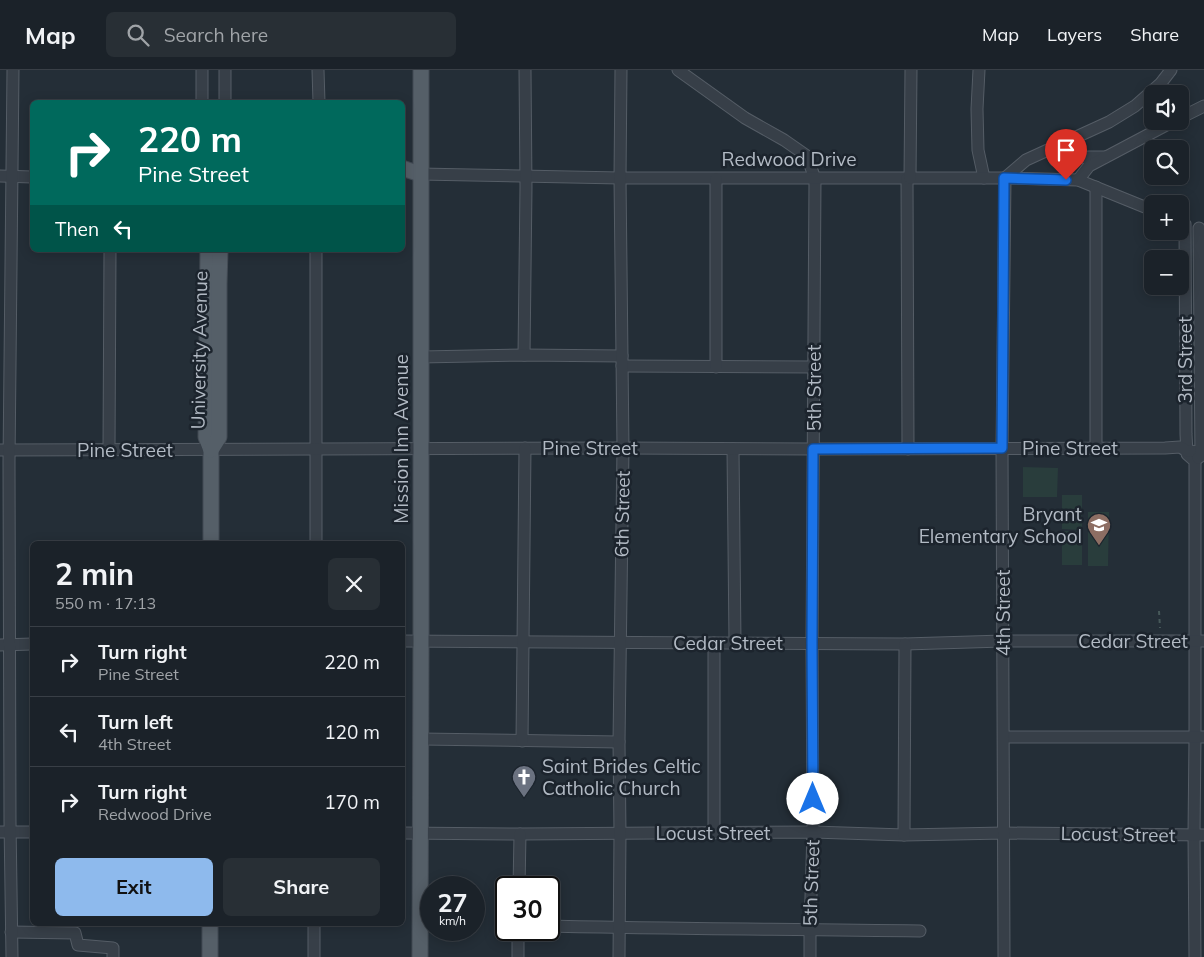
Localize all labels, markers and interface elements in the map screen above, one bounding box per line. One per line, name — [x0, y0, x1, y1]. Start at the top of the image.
search box — [106, 12, 456, 57]
text: Map — [25, 20, 76, 50]
icon: search — [124, 21, 152, 49]
text: Search here — [164, 23, 268, 47]
text: Map — [982, 23, 1019, 46]
text: Layers — [1047, 23, 1102, 46]
text: Share — [1130, 23, 1179, 46]
map controls — [1144, 85, 1189, 295]
button: sound — [1144, 85, 1189, 130]
text: 220 m — [138, 117, 242, 161]
icon: right — [55, 120, 120, 185]
pin — [1045, 129, 1087, 180]
icon: arrive — [1052, 136, 1080, 164]
button: search — [1144, 140, 1189, 185]
street label: Redwood Drive — [722, 147, 857, 171]
text: Pine Street — [138, 160, 249, 188]
button: + — [1144, 195, 1189, 240]
icon: left — [109, 215, 137, 243]
text: Then — [55, 217, 99, 241]
button: − — [1144, 250, 1189, 295]
street label: University Avenue — [186, 271, 212, 429]
street label: 3rd Street — [1173, 316, 1197, 404]
street label: 5th Street — [802, 344, 826, 431]
street label: Mission Inn Avenue — [389, 354, 413, 524]
street label: Pine Street — [542, 436, 638, 460]
street label: Pine Street — [1022, 436, 1118, 460]
street label: Pine Street — [77, 438, 173, 462]
street label: 6th Street — [609, 470, 635, 558]
place label: Bryant Elementary School — [919, 502, 1082, 548]
school or university icon: Bryant Elementary School — [1086, 512, 1112, 546]
text: 2 min — [55, 555, 134, 593]
button: close — [328, 558, 380, 610]
street label: 4th Street — [991, 569, 1015, 656]
text: 550 m · 17:13 — [55, 593, 156, 613]
street label: Cedar Street — [1078, 629, 1188, 653]
street label: Cedar Street — [673, 631, 783, 655]
text: Turn right — [98, 640, 187, 664]
icon: right — [55, 648, 83, 676]
text: 220 m — [324, 650, 380, 674]
text: Pine Street — [98, 664, 179, 684]
text: Turn left — [98, 710, 173, 734]
icon: left — [55, 718, 83, 746]
text: 120 m — [324, 720, 380, 744]
text: 4th Street — [98, 734, 171, 754]
place label: Saint Brides Celtic Catholic Church — [542, 754, 701, 800]
church icon: Saint Brides Celtic Catholic Church — [511, 764, 537, 798]
position arrow — [786, 772, 838, 824]
text: Turn right — [98, 780, 187, 804]
icon: right — [55, 788, 83, 816]
text: 170 m — [324, 790, 380, 814]
text: Redwood Drive — [98, 804, 212, 824]
street label: Locust Street — [656, 821, 771, 845]
street label: Locust Street — [1060, 821, 1176, 847]
street label: 5th Street — [797, 839, 825, 927]
button: Exit — [55, 858, 213, 916]
button: Share — [223, 858, 380, 916]
speed limit sign: 30 — [495, 876, 560, 941]
text: 27 — [437, 887, 468, 918]
text: km/h — [439, 913, 466, 928]

